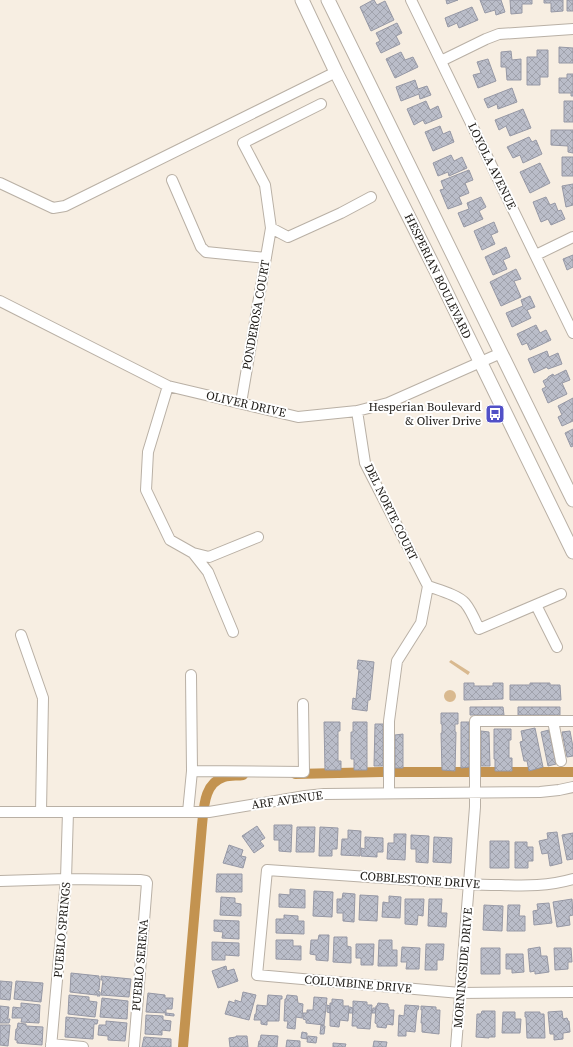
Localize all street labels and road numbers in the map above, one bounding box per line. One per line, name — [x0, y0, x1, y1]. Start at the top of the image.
street label: LOYOLA AVENUE — [464, 120, 520, 212]
street label: HESPERIAN BOULEVARD — [401, 211, 475, 341]
street label: PONDEROSA COURT — [238, 258, 274, 371]
street label: OLIVER DRIVE — [205, 387, 287, 421]
street label: DEL NORTE COURT — [361, 461, 422, 564]
street label: ARF AVENUE — [250, 787, 324, 813]
street label: COBBLESTONE DRIVE — [359, 868, 481, 892]
street label: PUEBLO SPRINGS — [50, 881, 74, 979]
street label: MORNINGSIDE DRIVE — [450, 907, 476, 1029]
street label: PUEBLO SERENA — [128, 918, 152, 1012]
street label: COLUMBINE DRIVE — [304, 971, 412, 997]

